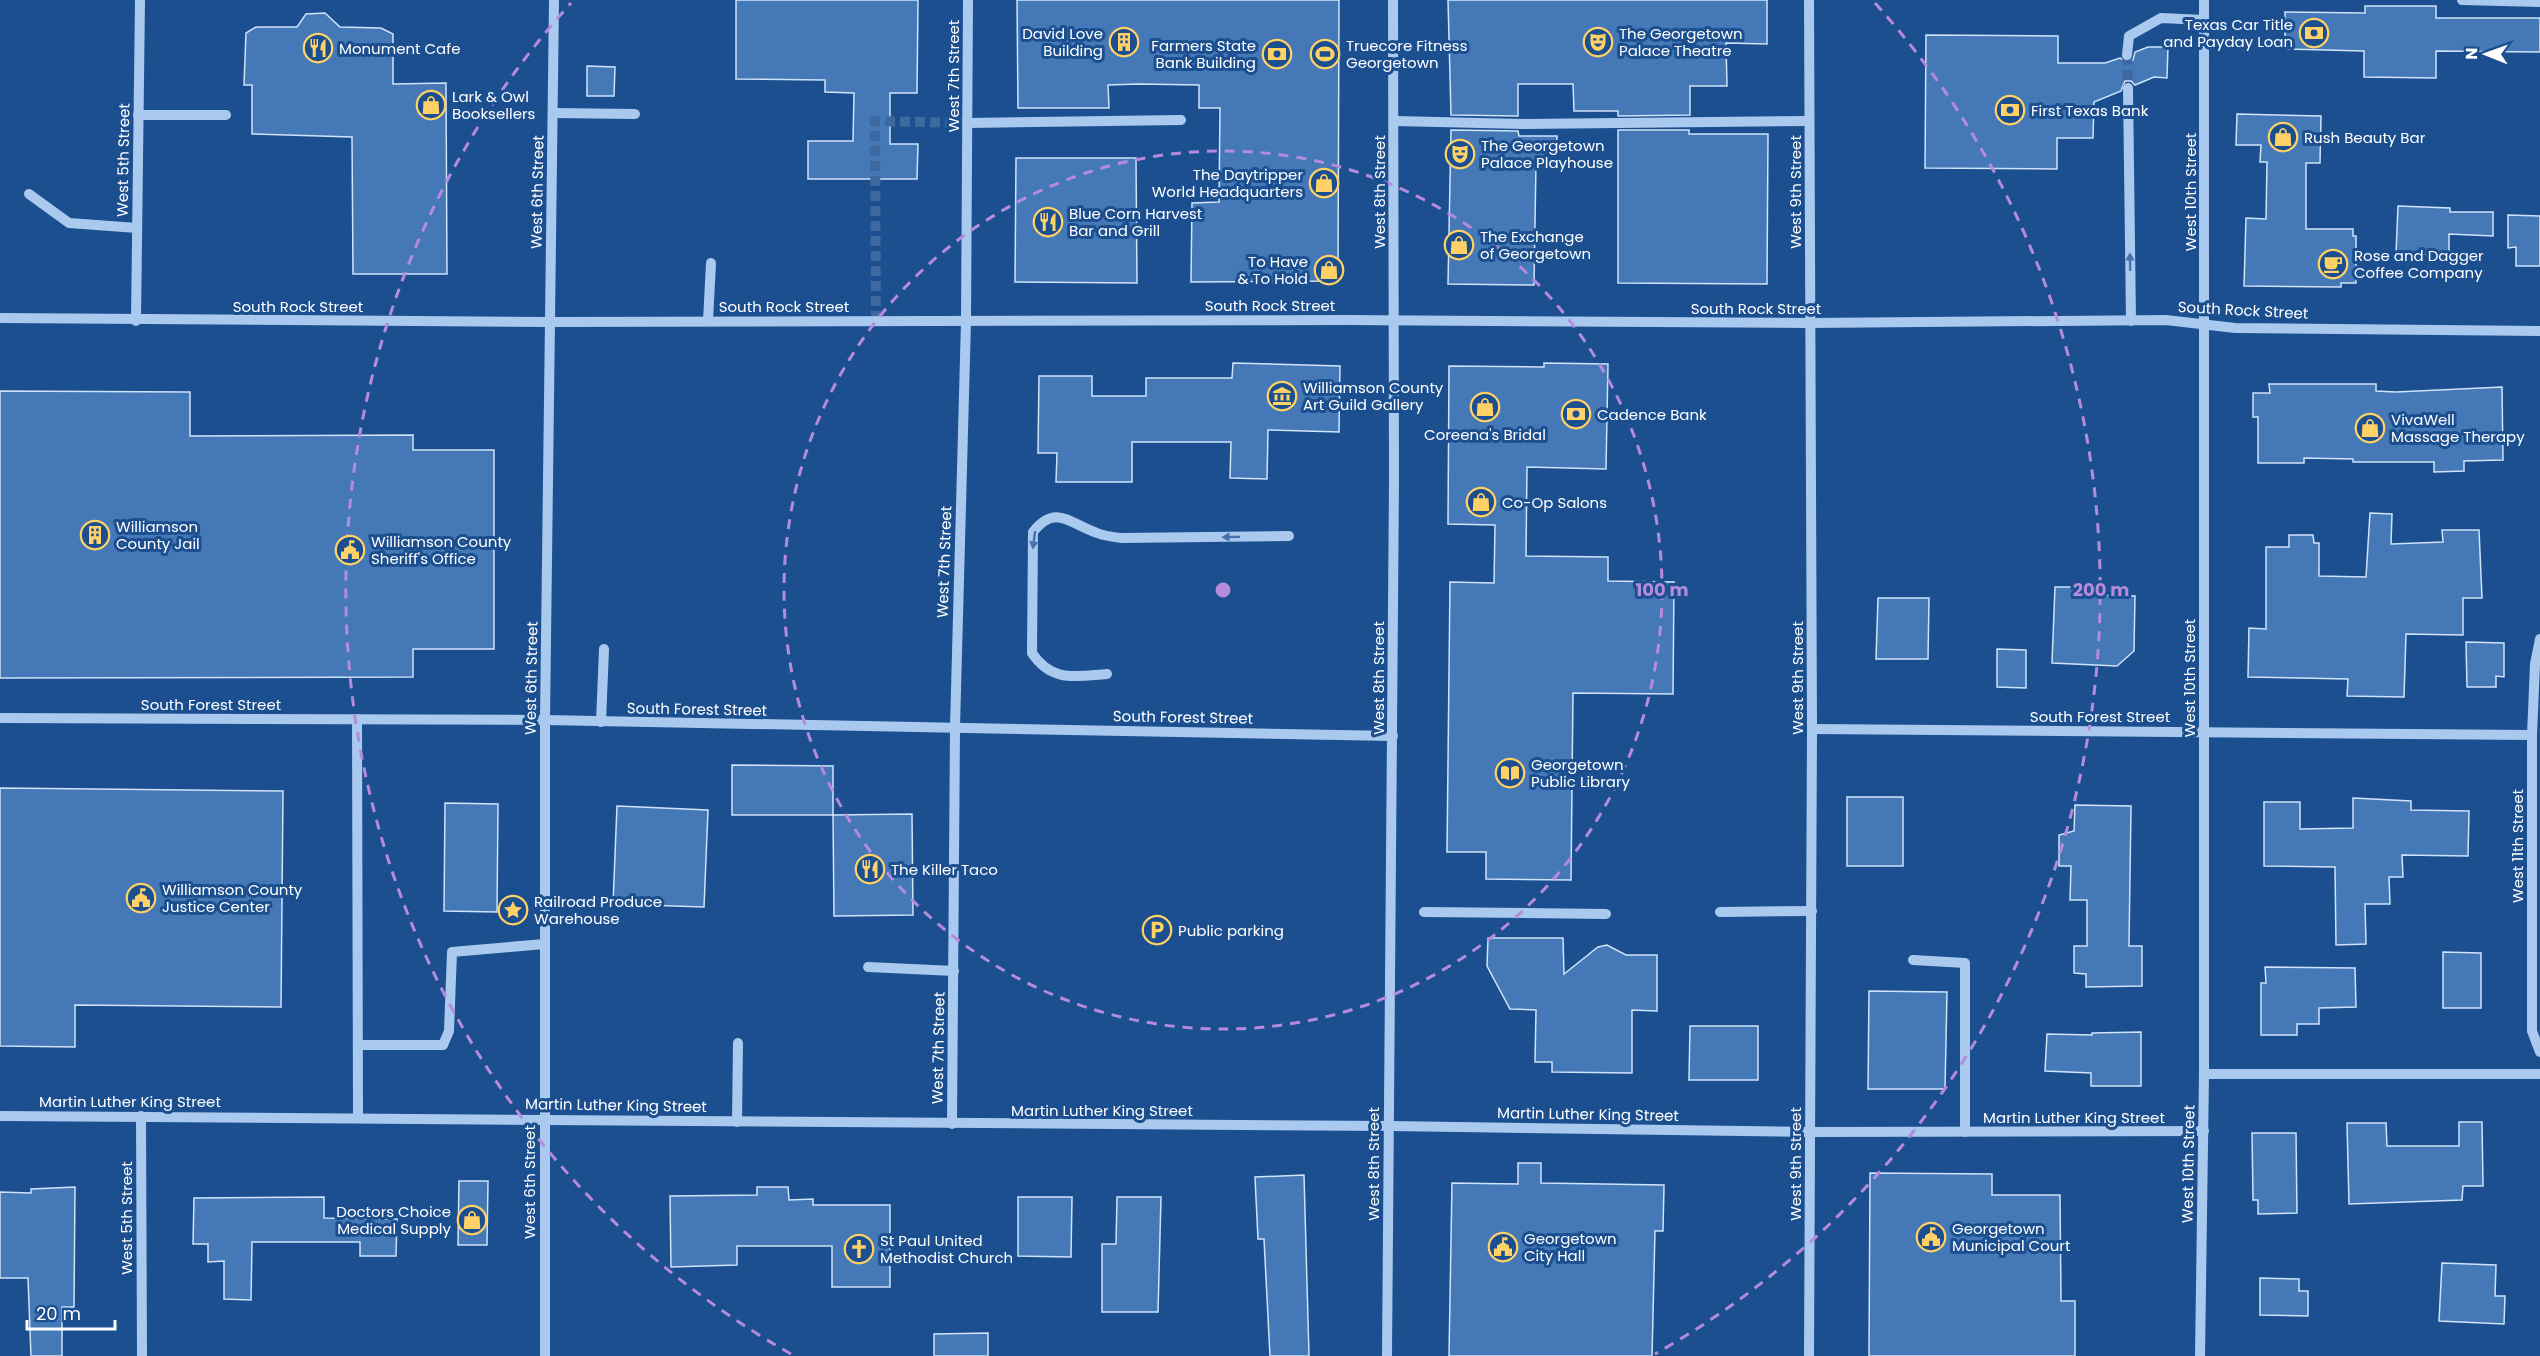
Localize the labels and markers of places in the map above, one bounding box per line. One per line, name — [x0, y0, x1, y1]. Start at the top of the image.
place label: Texas Car Title and Payday Loan — [2163, 14, 2293, 52]
bank icon: Texas Car Title and Payday Loan — [2298, 17, 2330, 49]
place label: David Love Building — [1022, 23, 1103, 61]
place label: The Georgetown Palace Theatre — [1619, 23, 1743, 61]
building icon: David Love Building — [1108, 26, 1140, 58]
theatre icon: The Georgetown Palace Theatre — [1582, 26, 1614, 58]
restaurant icon: Monument Cafe — [302, 32, 334, 64]
place label: Farmers State Bank Building — [1151, 35, 1256, 73]
place label: Truecore Fitness Georgetown — [1346, 35, 1468, 73]
place label: Monument Cafe — [339, 38, 461, 59]
bank icon: Farmers State Bank Building — [1261, 38, 1293, 70]
sports icon: Truecore Fitness Georgetown — [1309, 38, 1341, 70]
place label: Lark & Owl Booksellers — [452, 86, 536, 124]
shop icon: Lark & Owl Booksellers — [415, 89, 447, 121]
bank icon: First Texas Bank — [1994, 94, 2026, 126]
place label: First Texas Bank — [2031, 100, 2149, 121]
shop icon: Rush Beauty Bar — [2267, 121, 2299, 153]
place label: Rush Beauty Bar — [2304, 127, 2426, 148]
place label: The Georgetown Palace Playhouse — [1481, 135, 1613, 173]
theatre icon: The Georgetown Palace Playhouse — [1444, 138, 1476, 170]
place label: The Daytripper World Headquarters — [1152, 164, 1303, 202]
shop icon: The Daytripper World Headquarters — [1308, 167, 1340, 199]
place label: Blue Corn Harvest Bar and Grill — [1069, 203, 1202, 241]
restaurant icon: Blue Corn Harvest Bar and Grill — [1032, 206, 1064, 238]
place label: The Exchange of Georgetown — [1480, 226, 1591, 264]
shop icon: The Exchange of Georgetown — [1443, 229, 1475, 261]
place label: Rose and Dagger Coffee Company — [2354, 245, 2484, 283]
cafe icon: Rose and Dagger Coffee Company — [2317, 248, 2349, 280]
place label: To Have & To Hold — [1237, 251, 1308, 289]
shop icon: To Have & To Hold — [1313, 254, 1345, 286]
place label: Williamson County Art Guild Gallery — [1303, 377, 1444, 415]
museum icon: Williamson County Art Guild Gallery — [1266, 380, 1298, 412]
shop icon: Coreena's Bridal — [1469, 391, 1501, 423]
bank icon: Cadence Bank — [1560, 398, 1592, 430]
place label: Cadence Bank — [1597, 404, 1707, 425]
place label: VivaWell Massage Therapy — [2391, 409, 2525, 447]
shop icon: VivaWell Massage Therapy — [2354, 412, 2386, 444]
place label: Coreena's Bridal — [1424, 424, 1546, 445]
shop icon: Co-Op Salons — [1465, 486, 1497, 518]
place label: Co-Op Salons — [1502, 492, 1607, 513]
place label: Williamson County Jail — [116, 516, 200, 554]
building icon: Williamson County Jail — [79, 519, 111, 551]
place label: Williamson County Sheriff's Office — [371, 531, 512, 569]
public building icon: Williamson County Sheriff's Office — [334, 534, 366, 566]
centre of rings — [1213, 580, 1233, 600]
place label: Georgetown Public Library — [1531, 754, 1631, 792]
library icon: Georgetown Public Library — [1494, 757, 1526, 789]
restaurant icon: The Killer Taco — [854, 853, 886, 885]
place label: The Killer Taco — [891, 859, 998, 880]
place label: Williamson County Justice Center — [162, 879, 303, 917]
public building icon: Williamson County Justice Center — [125, 882, 157, 914]
place label: Railroad Produce Warehouse — [534, 891, 662, 929]
place icon: Railroad Produce Warehouse — [497, 894, 529, 926]
parking icon: Public parking — [1141, 914, 1173, 946]
place label: Public parking — [1178, 920, 1284, 941]
place label: Doctors Choice Medical Supply — [336, 1201, 452, 1239]
shop icon: Doctors Choice Medical Supply — [456, 1204, 488, 1236]
place label: Georgetown Municipal Court — [1952, 1218, 2070, 1256]
public building icon: Georgetown Municipal Court — [1915, 1221, 1947, 1253]
place label: Georgetown City Hall — [1524, 1228, 1617, 1266]
place label: St Paul United Methodist Church — [880, 1230, 1013, 1268]
public building icon: Georgetown City Hall — [1487, 1231, 1519, 1263]
church icon: St Paul United Methodist Church — [843, 1233, 875, 1265]

